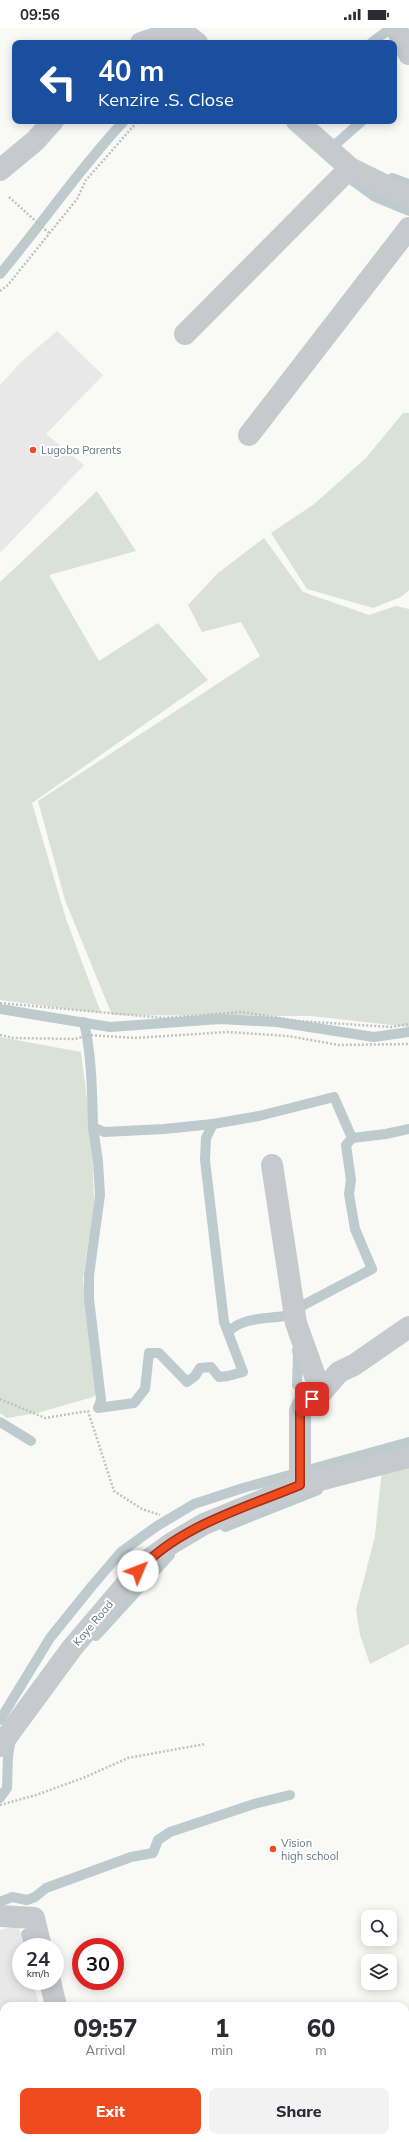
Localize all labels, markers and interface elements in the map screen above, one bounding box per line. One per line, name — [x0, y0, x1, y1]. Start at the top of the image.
text: 09:56 — [20, 5, 60, 24]
text: 40 m — [98, 53, 164, 88]
icon: left — [32, 56, 84, 108]
text: Kenzire .S. Close — [98, 88, 234, 111]
place label: Lugoba Parents — [41, 443, 121, 457]
marker: Lugoba Parents — [28, 445, 38, 455]
pin — [295, 1382, 329, 1416]
icon: arrive — [301, 1388, 323, 1410]
position arrow — [117, 1550, 159, 1592]
street label: Kaye Road — [70, 1597, 116, 1649]
place label: Vision high school — [281, 1836, 339, 1863]
marker: Vision high school — [268, 1844, 278, 1854]
map controls — [361, 1910, 397, 1990]
button: search — [361, 1910, 397, 1946]
speed limit sign: 30 — [72, 1938, 124, 1990]
text: 24 — [26, 1946, 50, 1971]
button: layers — [361, 1954, 397, 1990]
text: km/h — [27, 1967, 49, 1980]
text: 09:57 — [74, 2013, 137, 2043]
text: 1 — [215, 2013, 229, 2043]
text: 60 — [307, 2013, 335, 2043]
text: Arrival — [86, 2042, 125, 2058]
text: min — [211, 2042, 233, 2058]
text: m — [315, 2042, 327, 2058]
button: Exit — [20, 2088, 201, 2134]
button: Share — [209, 2088, 389, 2134]

